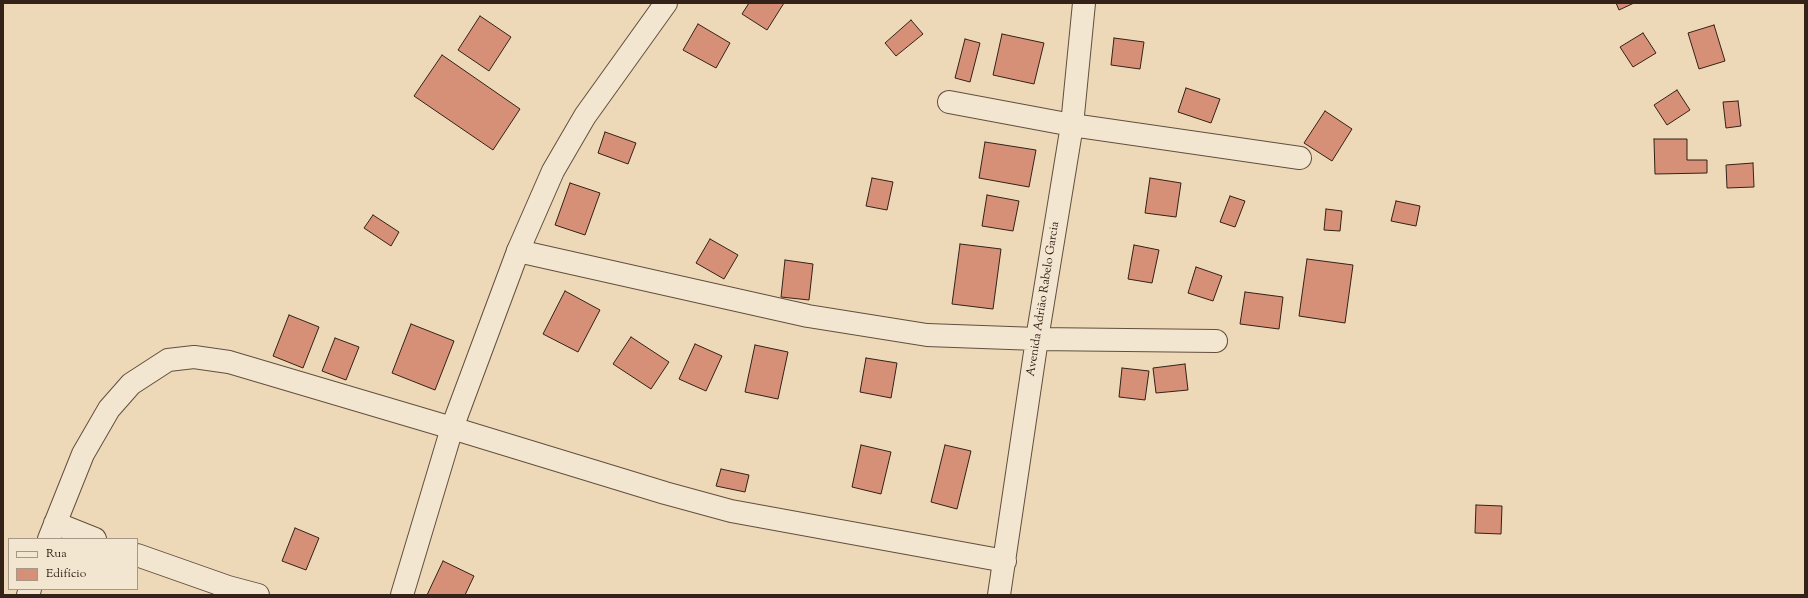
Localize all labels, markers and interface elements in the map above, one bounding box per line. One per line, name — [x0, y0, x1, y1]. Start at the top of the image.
street label: Avenida Adrião Rabelo Garcia — [1025, 221, 1063, 377]
legend — [8, 538, 138, 590]
text: Rua — [46, 545, 67, 563]
text: Edifício — [46, 565, 86, 583]

